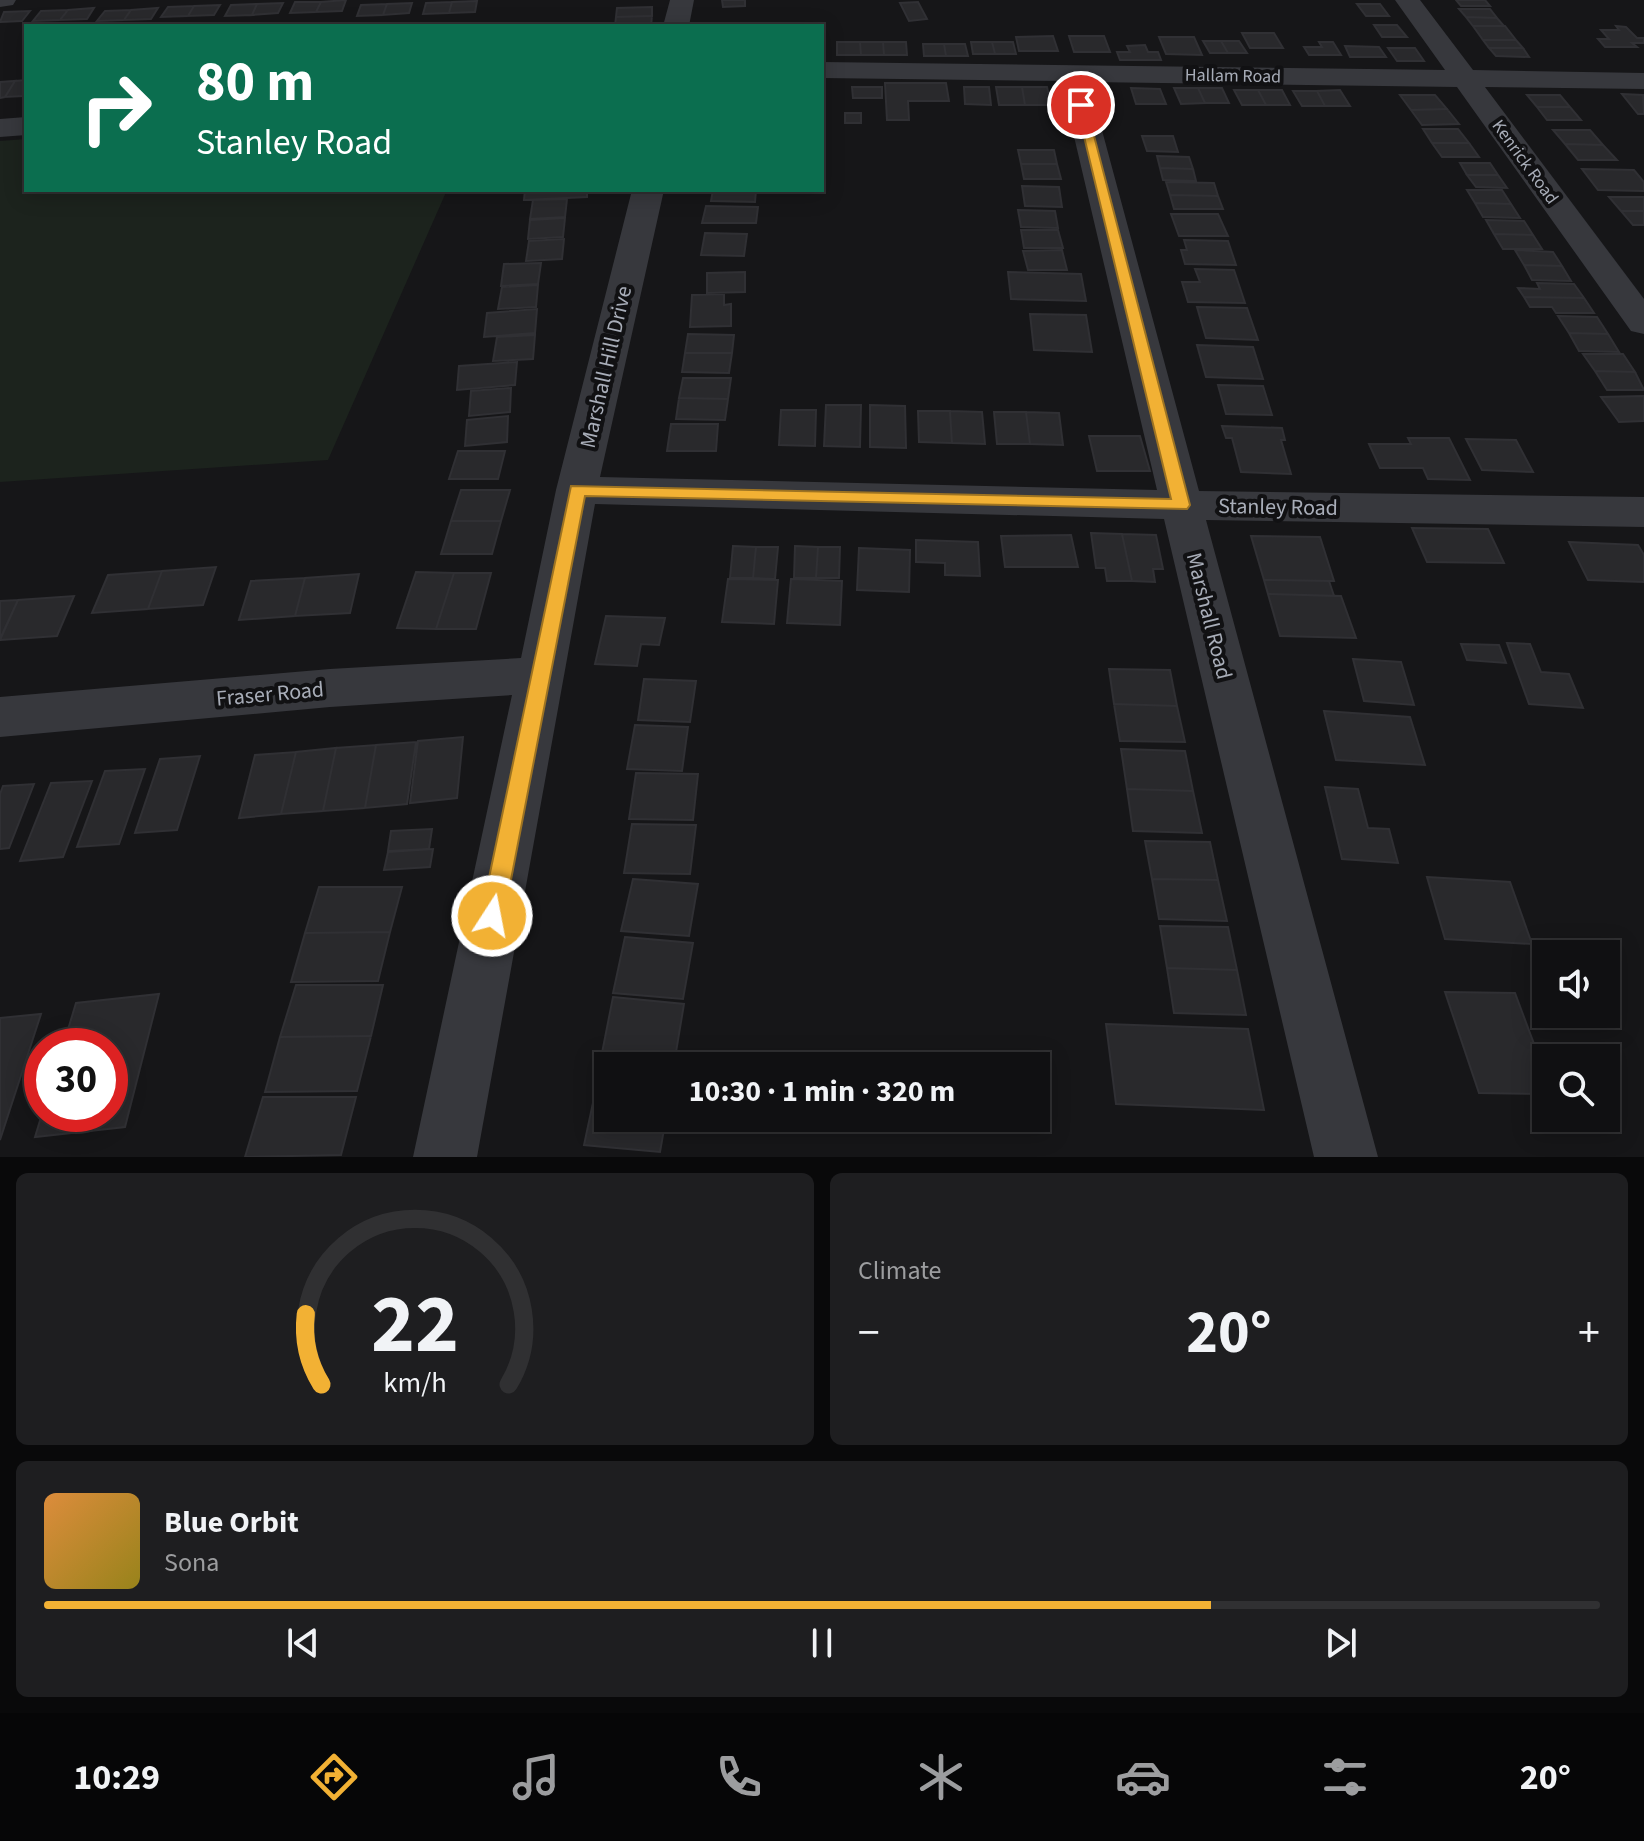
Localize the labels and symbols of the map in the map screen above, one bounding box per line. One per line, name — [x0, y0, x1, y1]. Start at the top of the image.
street label: Hallam Road — [1185, 63, 1281, 89]
pin — [1047, 71, 1115, 139]
street label: Kenrick Road — [1486, 115, 1564, 209]
street label: Marshall Hill Drive — [572, 283, 640, 451]
street label: Stanley Road — [1218, 490, 1338, 524]
street label: Marshall Road — [1178, 549, 1240, 683]
street label: Fraser Road — [215, 673, 325, 715]
position arrow — [450, 874, 534, 958]
speed limit sign: 30 — [24, 1028, 128, 1132]

